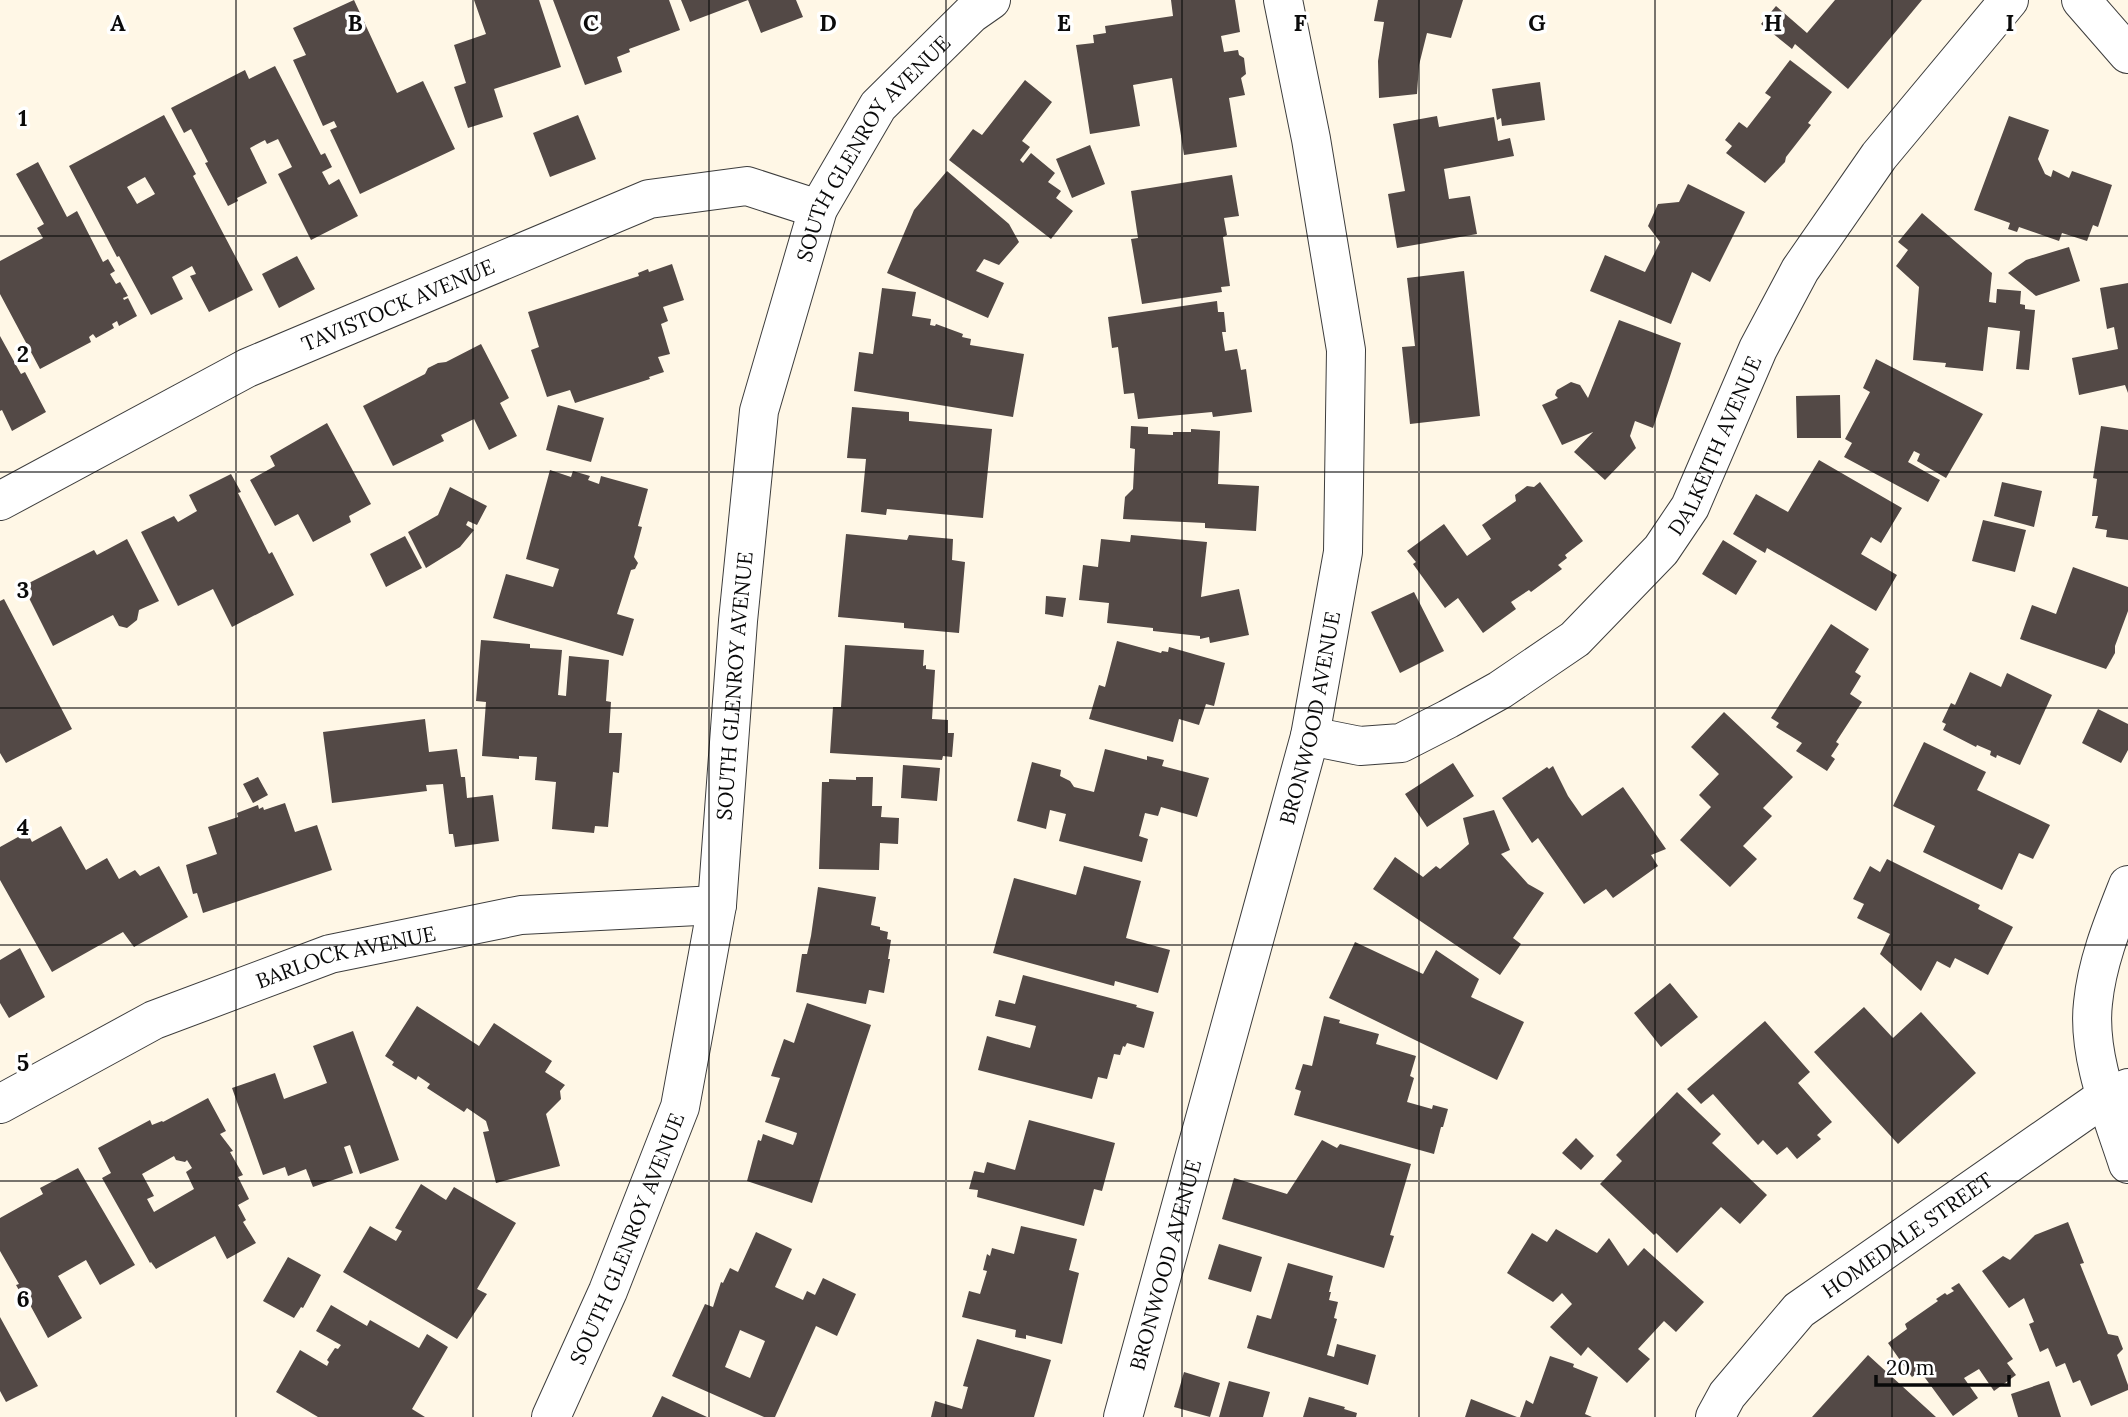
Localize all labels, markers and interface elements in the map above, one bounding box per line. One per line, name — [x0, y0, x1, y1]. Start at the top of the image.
text: A — [110, 8, 126, 37]
text: B — [347, 8, 363, 37]
text: C — [583, 8, 599, 37]
text: D — [819, 8, 837, 37]
text: E — [1057, 8, 1071, 37]
text: F — [1293, 8, 1307, 37]
text: G — [1528, 8, 1546, 37]
text: H — [1764, 8, 1782, 37]
text: I — [2006, 8, 2014, 37]
street label: SOUTH GLENROY AVENUE — [790, 29, 956, 265]
text: 1 — [18, 103, 28, 132]
street label: TAVISTOCK AVENUE — [297, 252, 498, 357]
text: 2 — [17, 339, 29, 368]
street label: DALKEITH AVENUE — [1662, 352, 1767, 540]
street label: SOUTH GLENROY AVENUE — [710, 550, 758, 821]
text: 3 — [17, 575, 29, 604]
street label: BRONWOOD AVENUE — [1273, 609, 1346, 827]
text: 4 — [17, 812, 29, 841]
street label: BARLOCK AVENUE — [252, 919, 438, 994]
text: 5 — [17, 1048, 29, 1077]
street label: SOUTH GLENROY AVENUE — [563, 1109, 690, 1368]
street label: BRONWOOD AVENUE — [1123, 1156, 1207, 1373]
street label: HOMEDALE STREET — [1816, 1166, 1998, 1304]
text: 6 — [16, 1284, 30, 1313]
scale bar — [1876, 1344, 2009, 1388]
text: 20 m — [1886, 1354, 1935, 1381]

